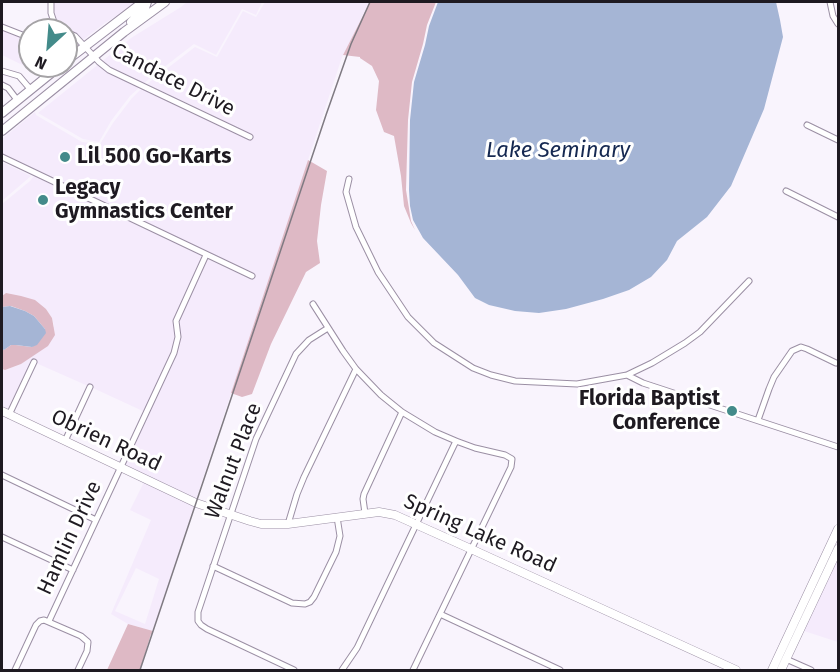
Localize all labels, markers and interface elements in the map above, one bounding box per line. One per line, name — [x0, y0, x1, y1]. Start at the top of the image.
north arrow — [18, 18, 78, 78]
street label: Candace Drive — [107, 38, 239, 122]
text: N — [32, 52, 50, 74]
water label: Lake Seminary — [486, 138, 630, 164]
place label: Lil 500 Go-Karts — [77, 144, 231, 170]
marker: Lil 500 Go-Karts — [58, 150, 72, 164]
place label: Legacy Gymnastics Center — [55, 175, 233, 225]
marker: Legacy Gymnastics Center — [36, 193, 50, 207]
place label: Florida Baptist Conference — [579, 386, 720, 436]
street label: Walnut Place — [200, 399, 268, 523]
street label: Obrien Road — [47, 404, 165, 478]
marker: Florida Baptist Conference — [725, 404, 739, 418]
street label: Hamlin Drive — [33, 477, 107, 599]
street label: Spring Lake Road — [400, 489, 560, 579]

